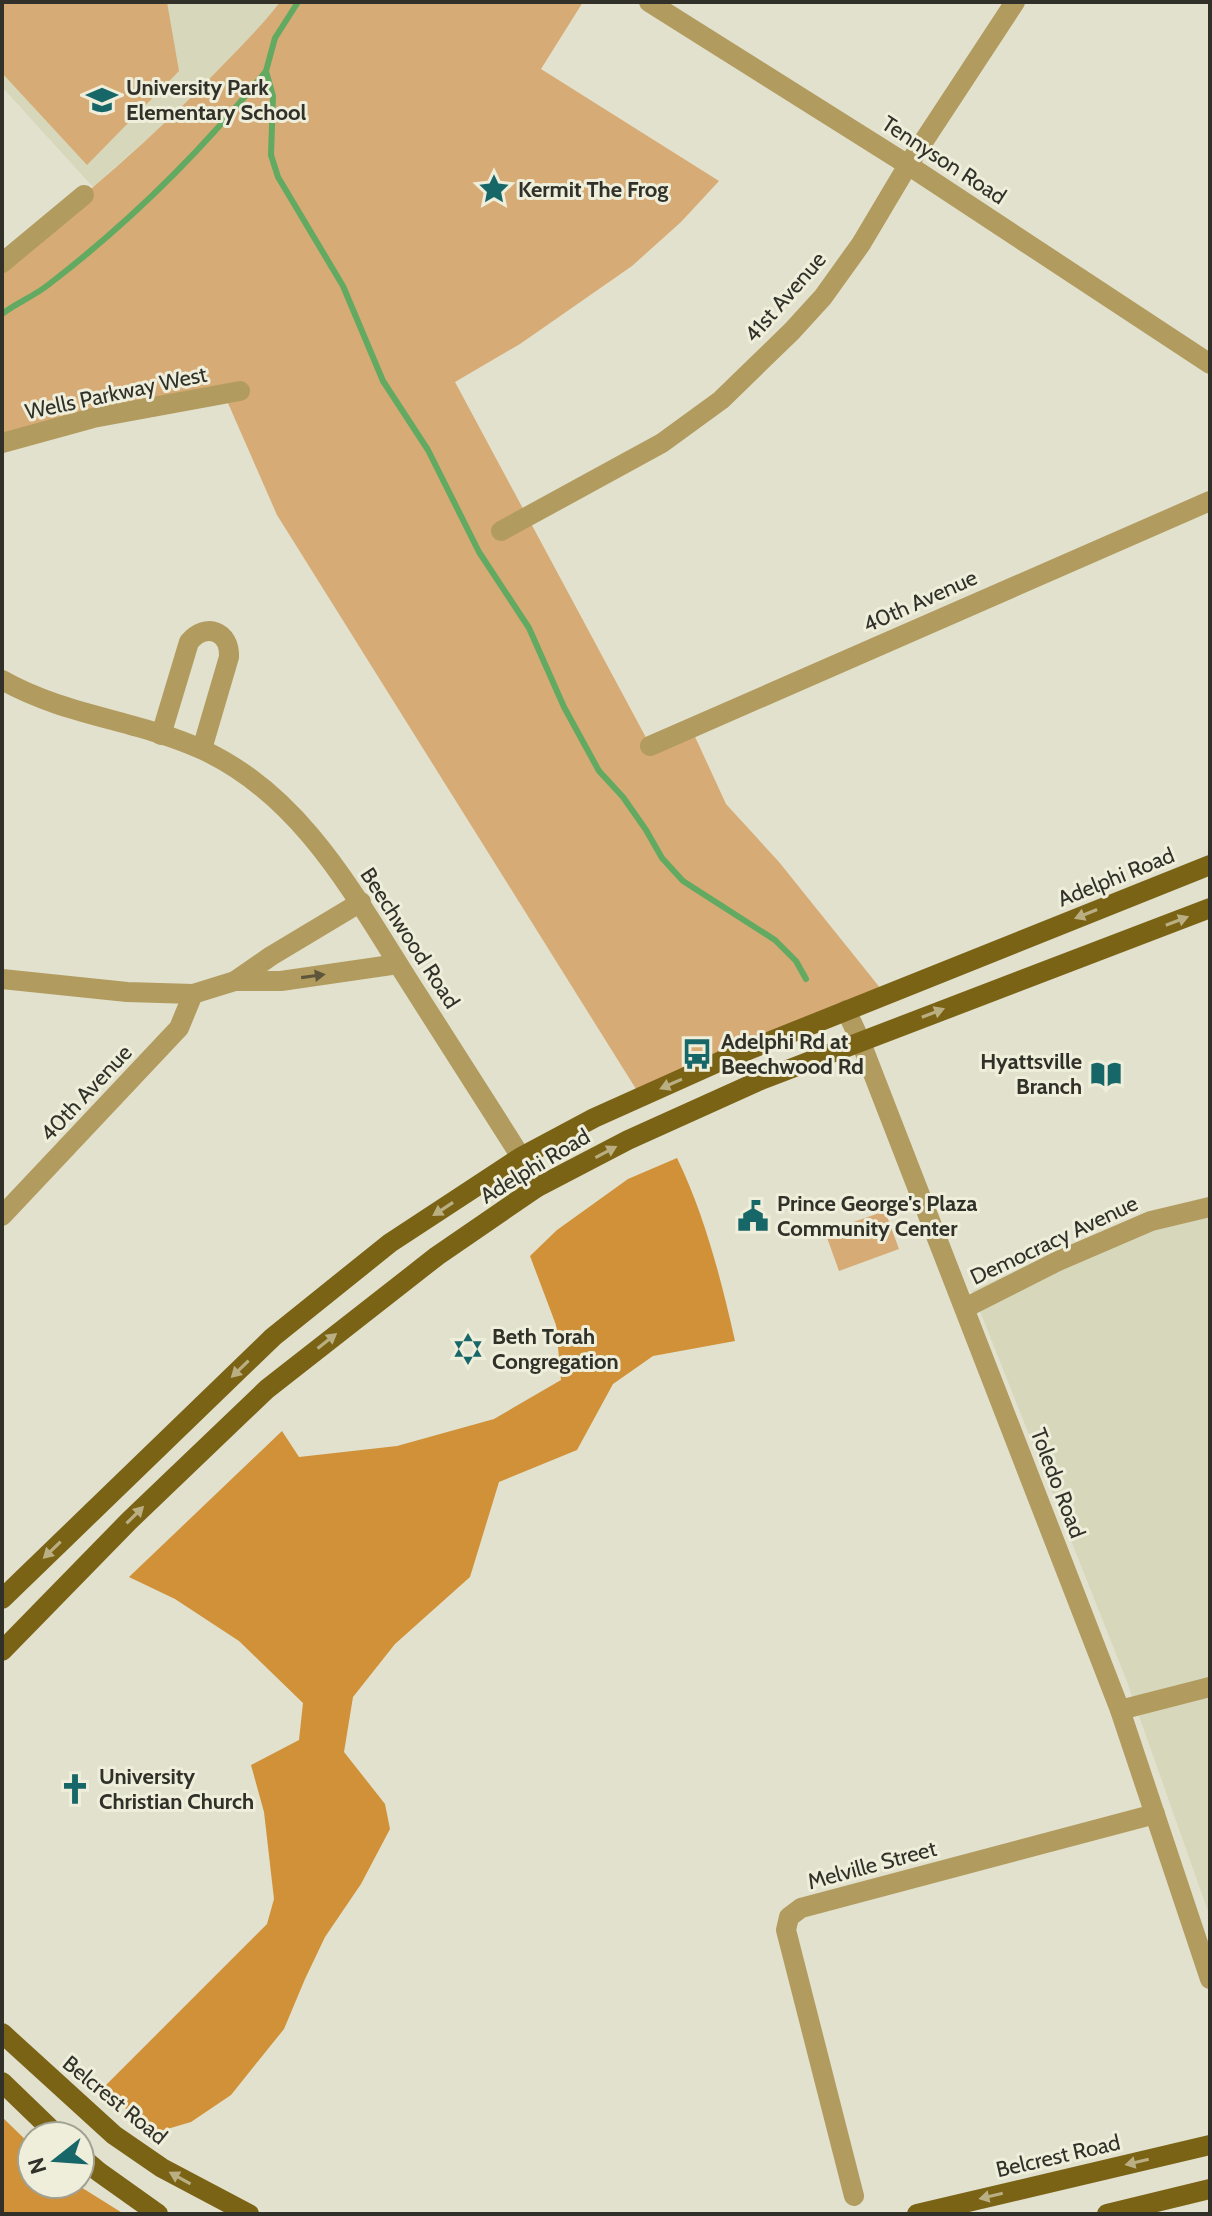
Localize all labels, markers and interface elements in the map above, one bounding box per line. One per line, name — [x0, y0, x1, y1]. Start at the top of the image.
place label: University Park Elementary School — [126, 74, 306, 126]
school or university icon: University Park Elementary School — [85, 83, 119, 117]
street label: Tennyson Road — [877, 110, 1011, 210]
place icon: Kermit The Frog — [477, 172, 511, 206]
place label: Kermit The Frog — [518, 176, 668, 203]
street label: 41st Avenue — [738, 246, 832, 348]
street label: Wells Parkway West — [23, 360, 210, 425]
street label: 40th Avenue — [859, 564, 981, 638]
street label: Adelphi Road — [1054, 841, 1178, 913]
street label: Beechwood Road — [354, 863, 466, 1013]
one-way arrow — [1074, 908, 1098, 921]
one-way arrow — [1165, 914, 1189, 927]
one-way arrow — [301, 969, 326, 982]
one-way arrow — [921, 1006, 945, 1019]
place label: Adelphi Rd at Beechwood Rd — [721, 1028, 864, 1080]
bus stop icon: Adelphi Rd at Beechwood Rd — [680, 1037, 714, 1071]
street label: 40th Avenue — [34, 1039, 138, 1147]
place label: Hyattsville Branch — [980, 1048, 1082, 1100]
library icon: Hyattsville Branch — [1089, 1057, 1123, 1091]
one-way arrow — [659, 1077, 682, 1091]
street label: Adelphi Road — [475, 1123, 595, 1209]
one-way arrow — [594, 1145, 617, 1158]
street label: Democracy Avenue — [966, 1189, 1142, 1291]
place label: Prince George's Plaza Community Center — [777, 1190, 977, 1242]
public building icon: Prince George's Plaza Community Center — [736, 1199, 770, 1233]
one-way arrow — [433, 1201, 454, 1216]
place label: Beth Torah Congregation — [492, 1323, 619, 1375]
synagogue icon: Beth Torah Congregation — [451, 1332, 485, 1366]
one-way arrow — [317, 1333, 337, 1349]
one-way arrow — [230, 1360, 249, 1378]
street label: Toledo Road — [1025, 1424, 1091, 1542]
one-way arrow — [125, 1507, 144, 1525]
one-way arrow — [43, 1540, 62, 1558]
place label: University Christian Church — [99, 1763, 254, 1815]
church icon: University Christian Church — [58, 1772, 92, 1806]
street label: Melville Street — [805, 1835, 940, 1895]
street label: Belcrest Road — [57, 2050, 173, 2150]
north arrow — [16, 2120, 96, 2200]
street label: Belcrest Road — [993, 2129, 1123, 2183]
text: N — [22, 2154, 53, 2177]
one-way arrow — [1125, 2156, 1150, 2168]
one-way arrow — [169, 2171, 191, 2185]
one-way arrow — [978, 2191, 1003, 2203]

